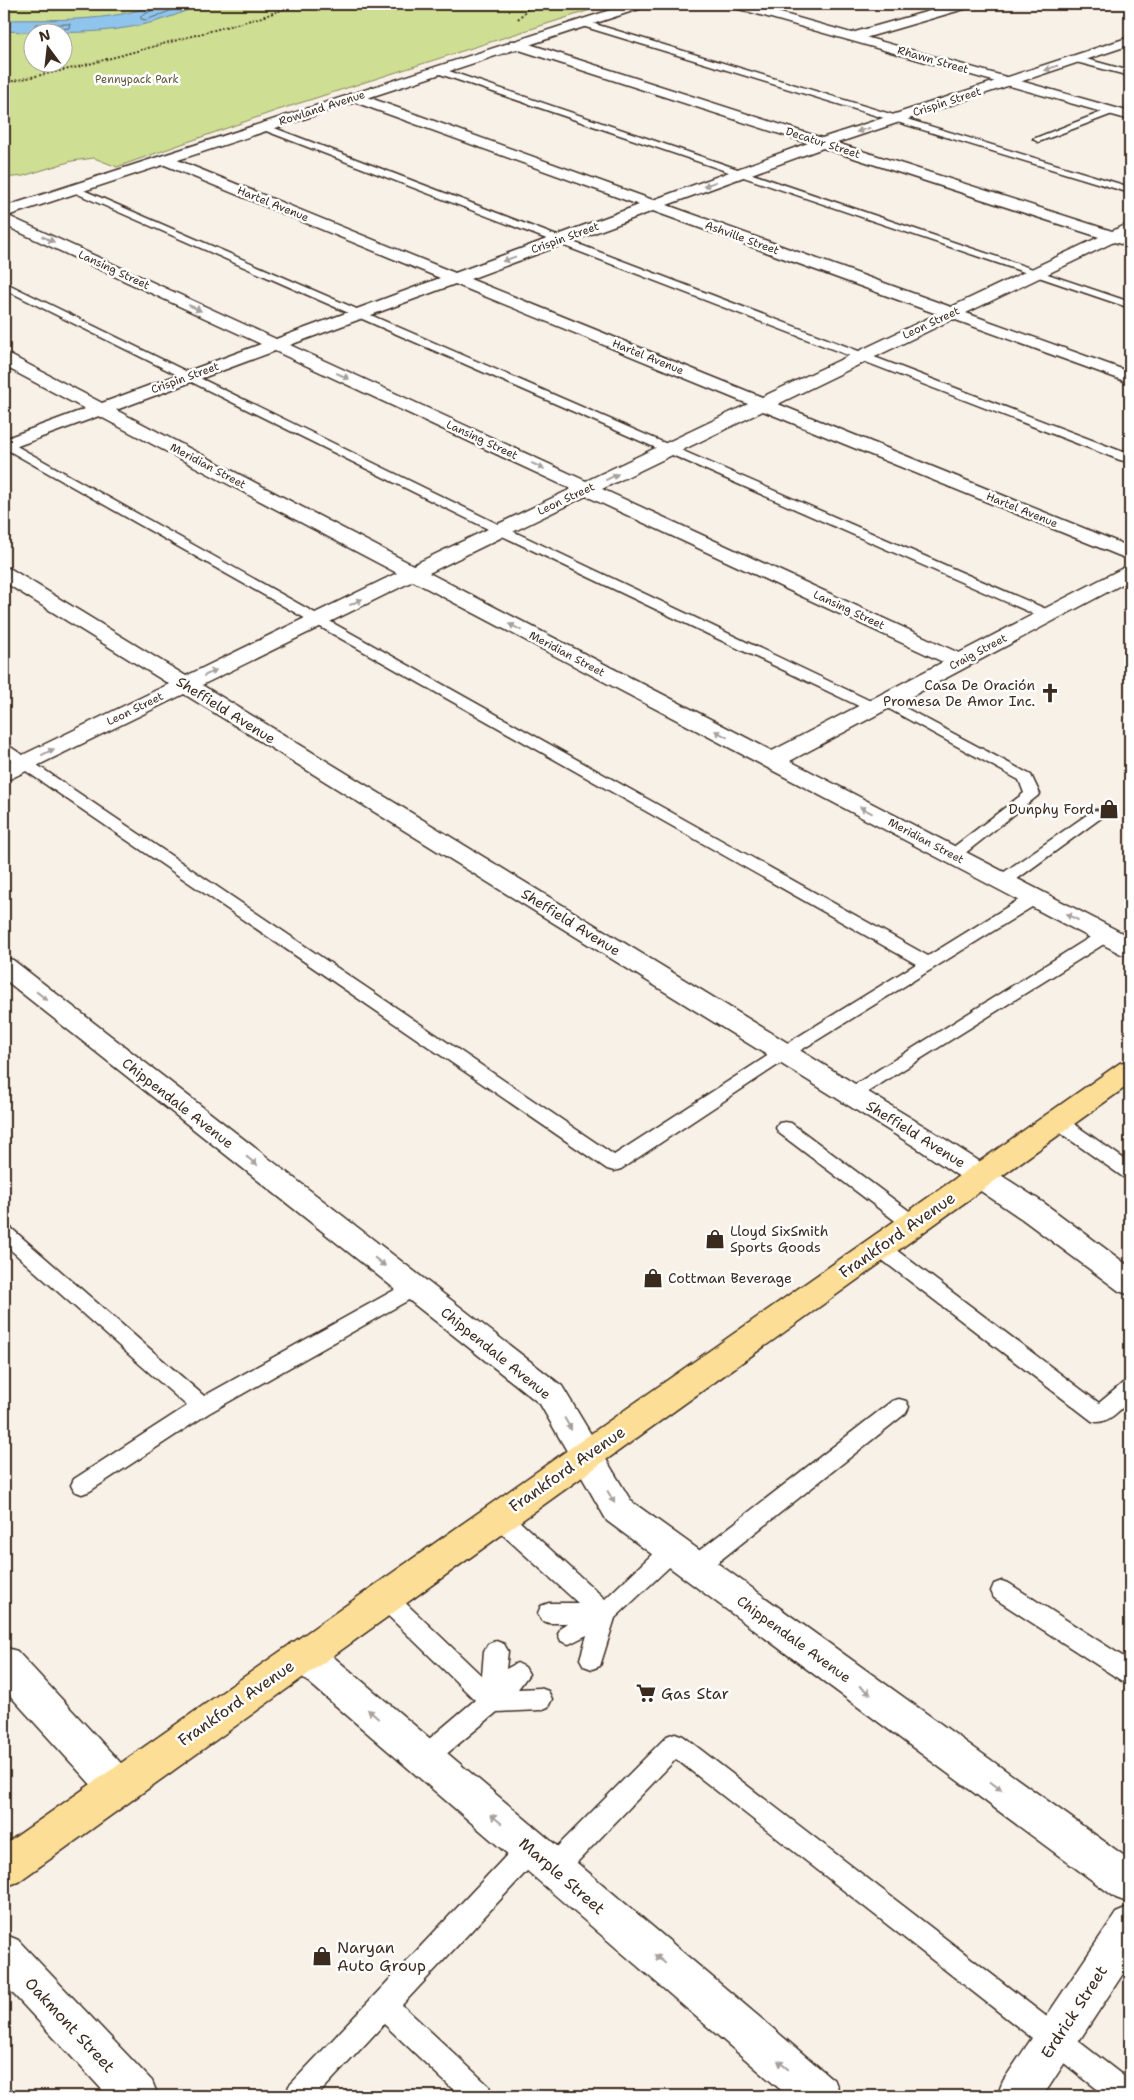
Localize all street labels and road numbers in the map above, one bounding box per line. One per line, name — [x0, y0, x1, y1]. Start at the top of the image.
street label: Rhawn Street — [896, 43, 970, 77]
street label: Crispin Street — [911, 84, 983, 120]
street label: Rowland Avenue — [277, 87, 367, 129]
street label: Decatur Street — [784, 124, 862, 162]
street label: Hartel Avenue — [235, 183, 311, 225]
street label: Ashville Street — [703, 218, 781, 258]
street label: Crispin Street — [529, 219, 601, 257]
street label: Lansing Street — [76, 247, 152, 293]
street label: Leon Street — [900, 303, 962, 343]
street label: Hartel Avenue — [610, 336, 686, 378]
street label: Crispin Street — [149, 359, 221, 397]
street label: Lansing Street — [444, 417, 520, 463]
street label: Meridian Street — [167, 440, 249, 492]
street label: Leon Street — [535, 479, 597, 519]
street label: Hartel Avenue — [984, 489, 1060, 531]
street label: Lansing Street — [811, 587, 887, 633]
street label: Meridian Street — [526, 628, 608, 680]
street label: Craig Street — [946, 630, 1010, 674]
street label: Sheffield Avenue — [173, 672, 279, 748]
street label: Leon Street — [104, 689, 166, 729]
street label: Meridian Street — [885, 815, 967, 867]
street label: Sheffield Avenue — [518, 884, 624, 960]
street label: Chippendale Avenue — [119, 1054, 237, 1152]
street label: Sheffield Avenue — [863, 1096, 969, 1172]
street label: Frankford Avenue — [835, 1187, 959, 1283]
street label: Chippendale Avenue — [437, 1303, 555, 1403]
street label: Frankford Avenue — [505, 1421, 629, 1517]
street label: Chippendale Avenue — [733, 1592, 855, 1686]
street label: Frankford Avenue — [174, 1655, 298, 1751]
street label: Marple Street — [515, 1833, 609, 1919]
street label: Erdrick Street — [1036, 1961, 1112, 2063]
street label: Oakmont Street — [20, 1973, 120, 2077]

